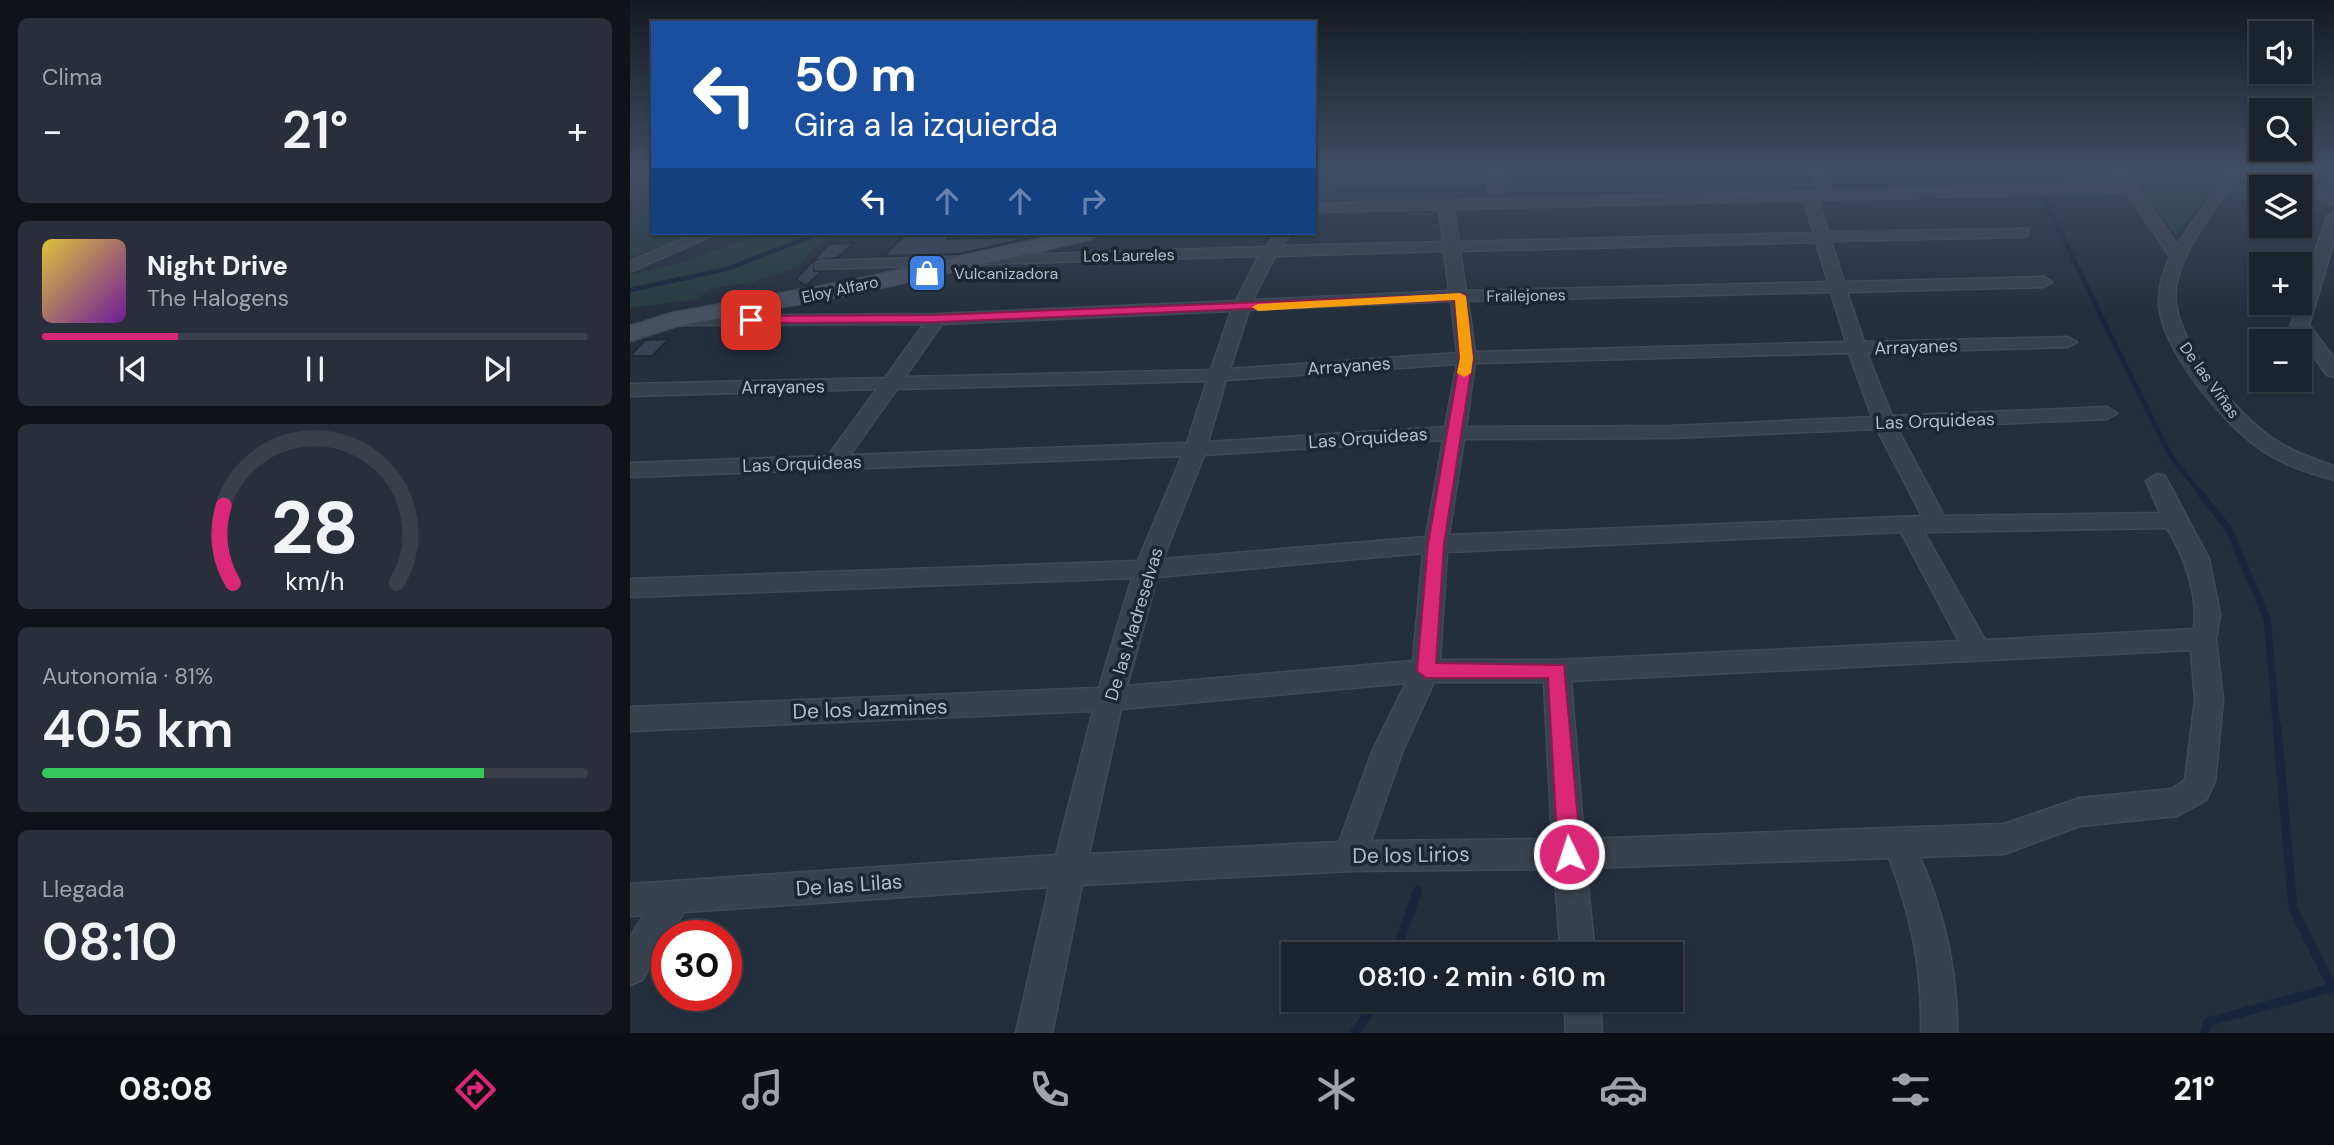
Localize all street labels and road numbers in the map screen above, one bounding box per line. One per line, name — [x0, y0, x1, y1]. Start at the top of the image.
street label: Los Laureles — [1083, 244, 1175, 267]
street label: Eloy Alfaro — [800, 271, 880, 308]
street label: Frailejones — [1486, 284, 1566, 307]
street label: Arrayanes — [1874, 334, 1958, 360]
street label: De las Viñas — [2175, 338, 2244, 423]
street label: Arrayanes — [1306, 351, 1392, 381]
street label: Arrayanes — [741, 374, 825, 400]
street label: Las Orquideas — [1875, 407, 1995, 435]
street label: Las Orquideas — [1308, 422, 1428, 454]
street label: Las Orquideas — [742, 450, 862, 478]
street label: De las Madreselvas — [1099, 545, 1169, 703]
street label: De los Jazmines — [792, 692, 948, 726]
street label: De los Lirios — [1352, 840, 1470, 870]
street label: De las Lilas — [795, 867, 903, 903]

